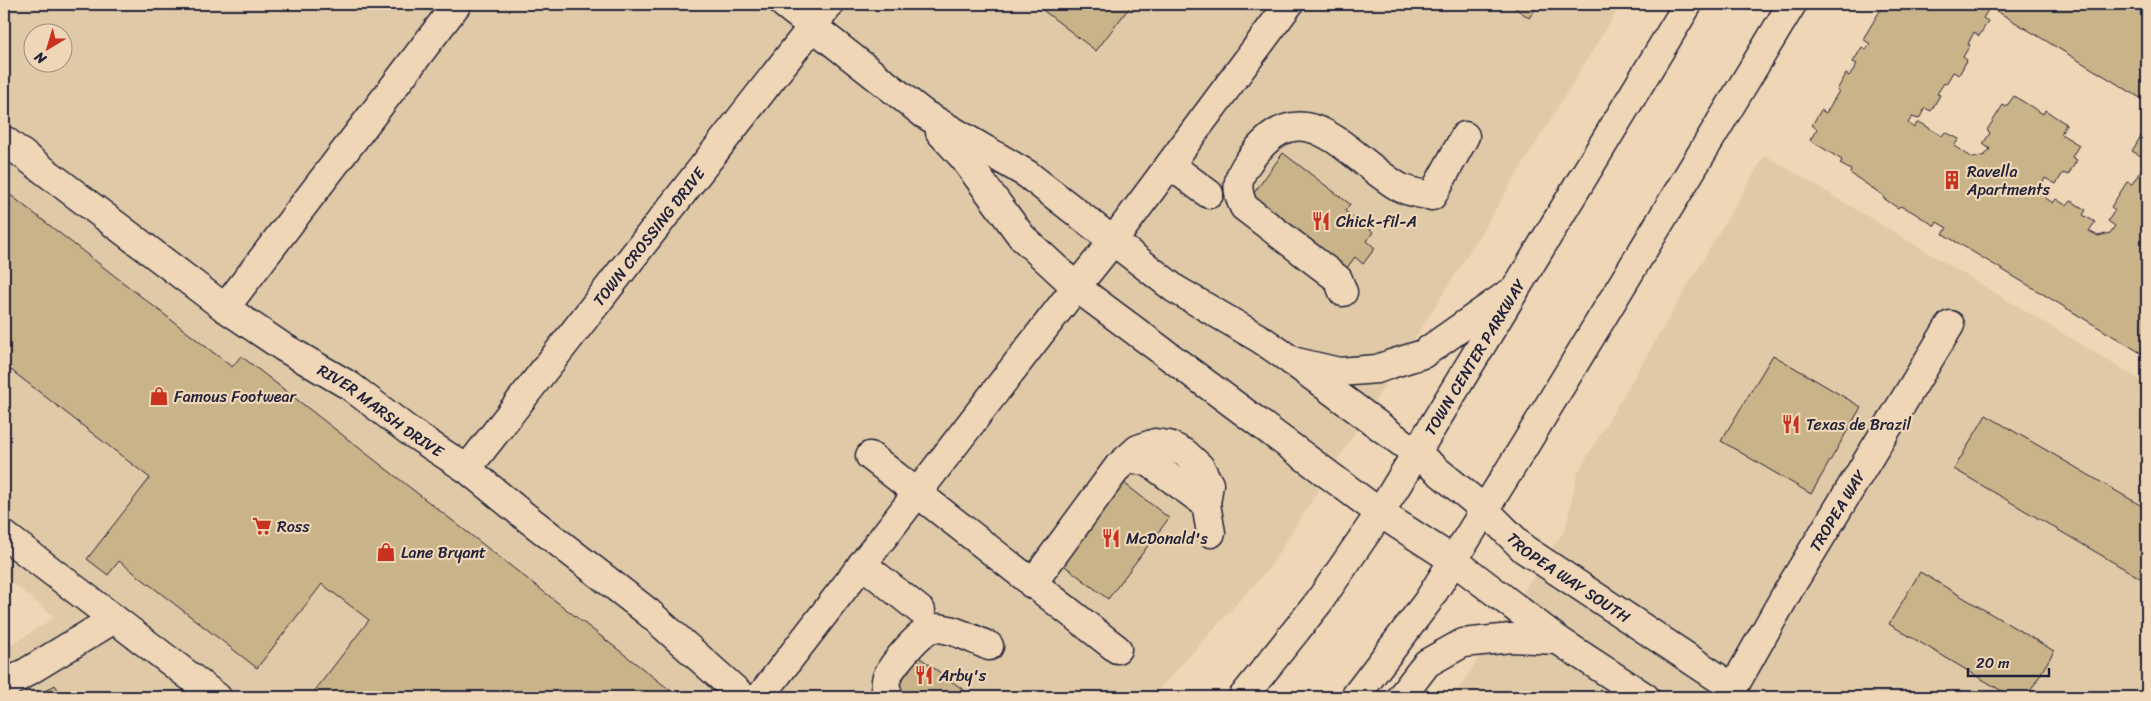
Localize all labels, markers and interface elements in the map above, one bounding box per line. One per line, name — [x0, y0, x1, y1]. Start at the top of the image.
north arrow — [22, 22, 72, 72]
text: N — [29, 45, 53, 71]
place label: Ravella Apartments — [1966, 157, 2051, 204]
street label: TOWN CROSSING DRIVE — [585, 160, 713, 313]
building icon: Ravella Apartments — [1941, 169, 1963, 191]
place label: Chick-fil-A — [1336, 207, 1417, 236]
restaurant icon: Chick-fil-A — [1310, 210, 1332, 232]
street label: TOWN CENTER PARKWAY — [1416, 273, 1534, 441]
street label: RIVER MARSH DRIVE — [312, 356, 451, 466]
place label: Famous Footwear — [174, 382, 297, 411]
shop icon: Famous Footwear — [148, 385, 170, 407]
place label: Texas de Brazil — [1806, 410, 1911, 439]
restaurant icon: Texas de Brazil — [1780, 413, 1802, 435]
street label: TROPEA WAY — [1801, 463, 1874, 558]
place label: Ross — [277, 512, 310, 541]
supermarket icon: Ross — [251, 515, 273, 537]
place label: McDonald's — [1126, 524, 1208, 553]
street label: TROPEA WAY SOUTH — [1499, 525, 1637, 631]
restaurant icon: McDonald's — [1100, 527, 1122, 549]
place label: Lane Bryant — [401, 538, 486, 567]
shop icon: Lane Bryant — [375, 541, 397, 563]
scale bar — [1968, 646, 2050, 678]
text: 20 m — [1976, 650, 2010, 676]
place label: Arby's — [938, 661, 987, 690]
restaurant icon: Arby's — [913, 664, 935, 686]

